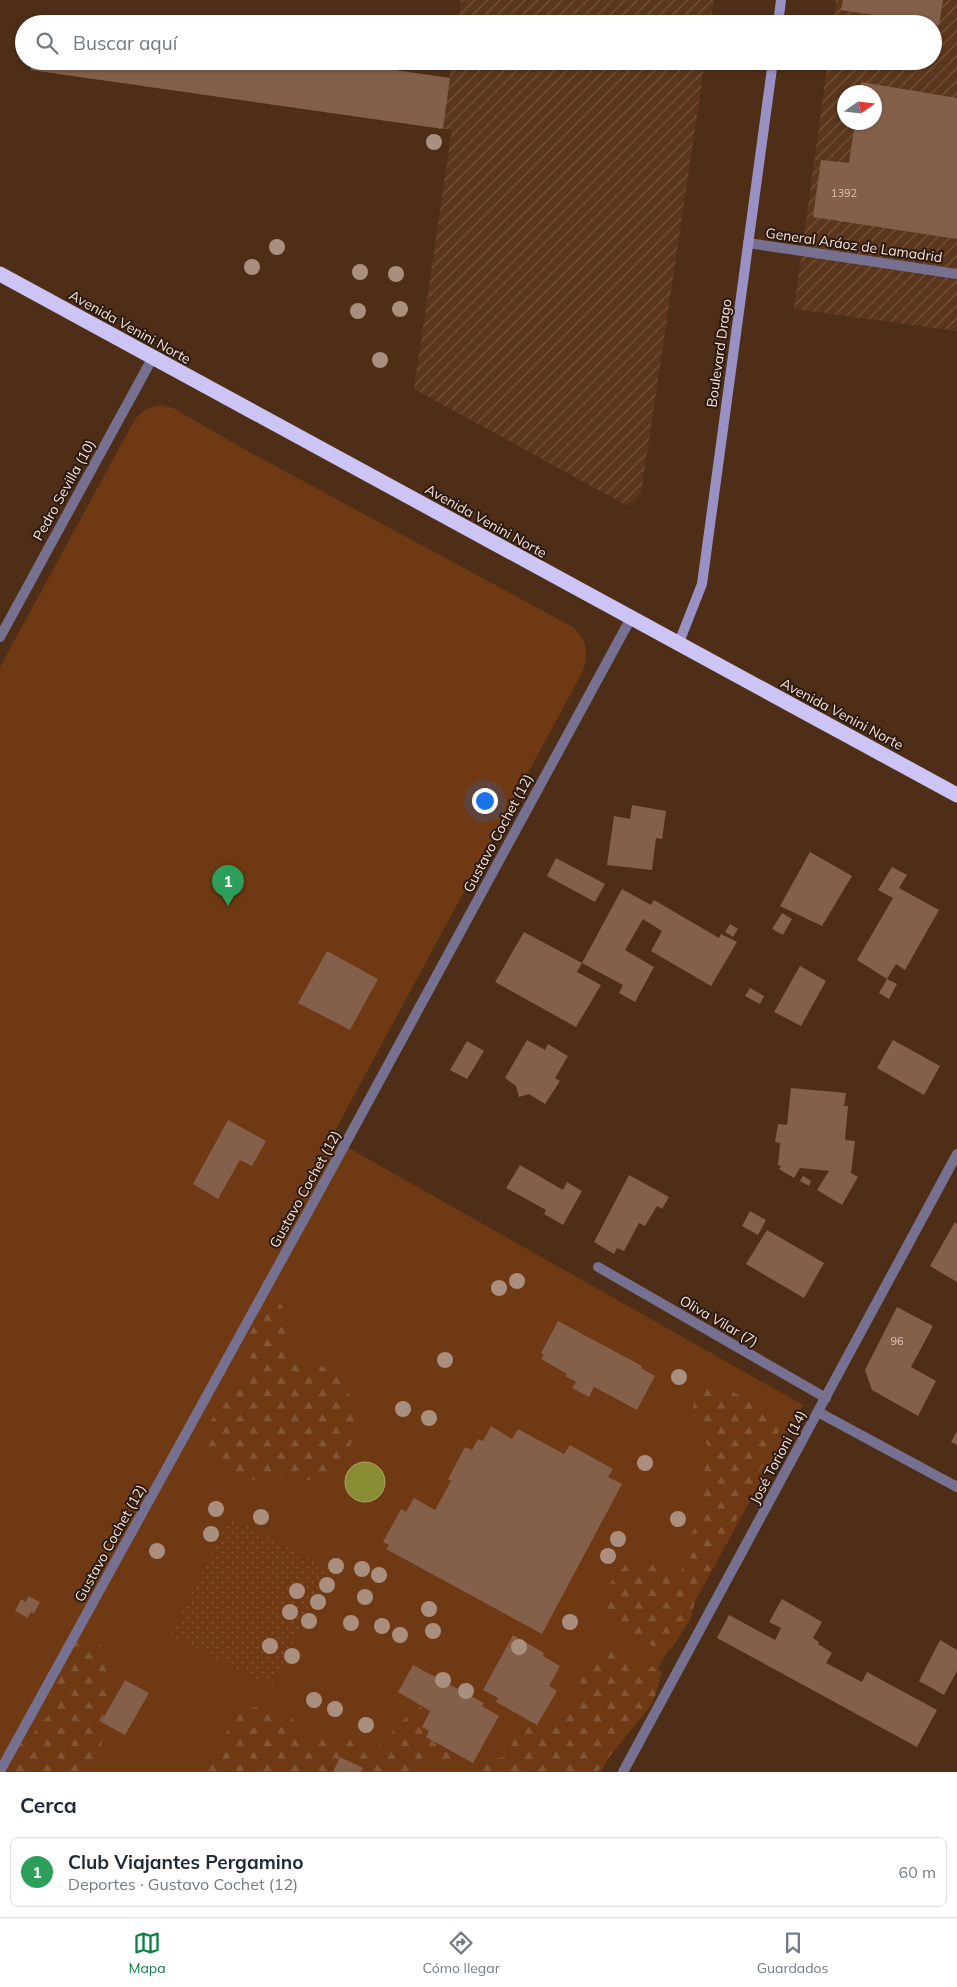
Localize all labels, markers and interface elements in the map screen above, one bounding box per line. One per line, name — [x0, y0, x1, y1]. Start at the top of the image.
search box — [15, 15, 942, 70]
icon: search — [33, 29, 61, 57]
text: Buscar aquí — [73, 31, 177, 55]
north arrow — [837, 85, 882, 130]
house number: 1392 — [831, 186, 858, 200]
street label: General Aráoz de Lamadrid — [764, 224, 944, 266]
street label: Avenida Venini Norte — [66, 286, 194, 368]
street label: Boulevard Drago — [702, 298, 736, 408]
street label: Pedro Sevilla (10) — [29, 436, 99, 544]
street label: Avenida Venini Norte — [422, 480, 550, 562]
street label: Avenida Venini Norte — [778, 674, 906, 754]
street label: Gustavo Cochet (12) — [459, 771, 537, 895]
your location — [472, 788, 498, 814]
pin: 1 — [212, 865, 244, 906]
street label: Gustavo Cochet (12) — [265, 1127, 345, 1251]
street label: Oliva Vilar (7) — [677, 1291, 761, 1351]
house number: 96 — [890, 1334, 904, 1348]
street label: José Torioni (14) — [746, 1407, 810, 1507]
street label: Gustavo Cochet (12) — [70, 1481, 150, 1605]
text: Cerca — [20, 1792, 77, 1818]
text: Club Viajantes Pergamino — [68, 1850, 303, 1874]
text: 1 — [32, 1862, 42, 1882]
text: 60 m — [899, 1862, 936, 1882]
text: Deportes · Gustavo Cochet (12) — [68, 1874, 298, 1894]
tab: Mapa — [128, 1929, 166, 1977]
tab: Cómo llegar — [423, 1929, 500, 1977]
tab: Guardados — [757, 1929, 829, 1977]

